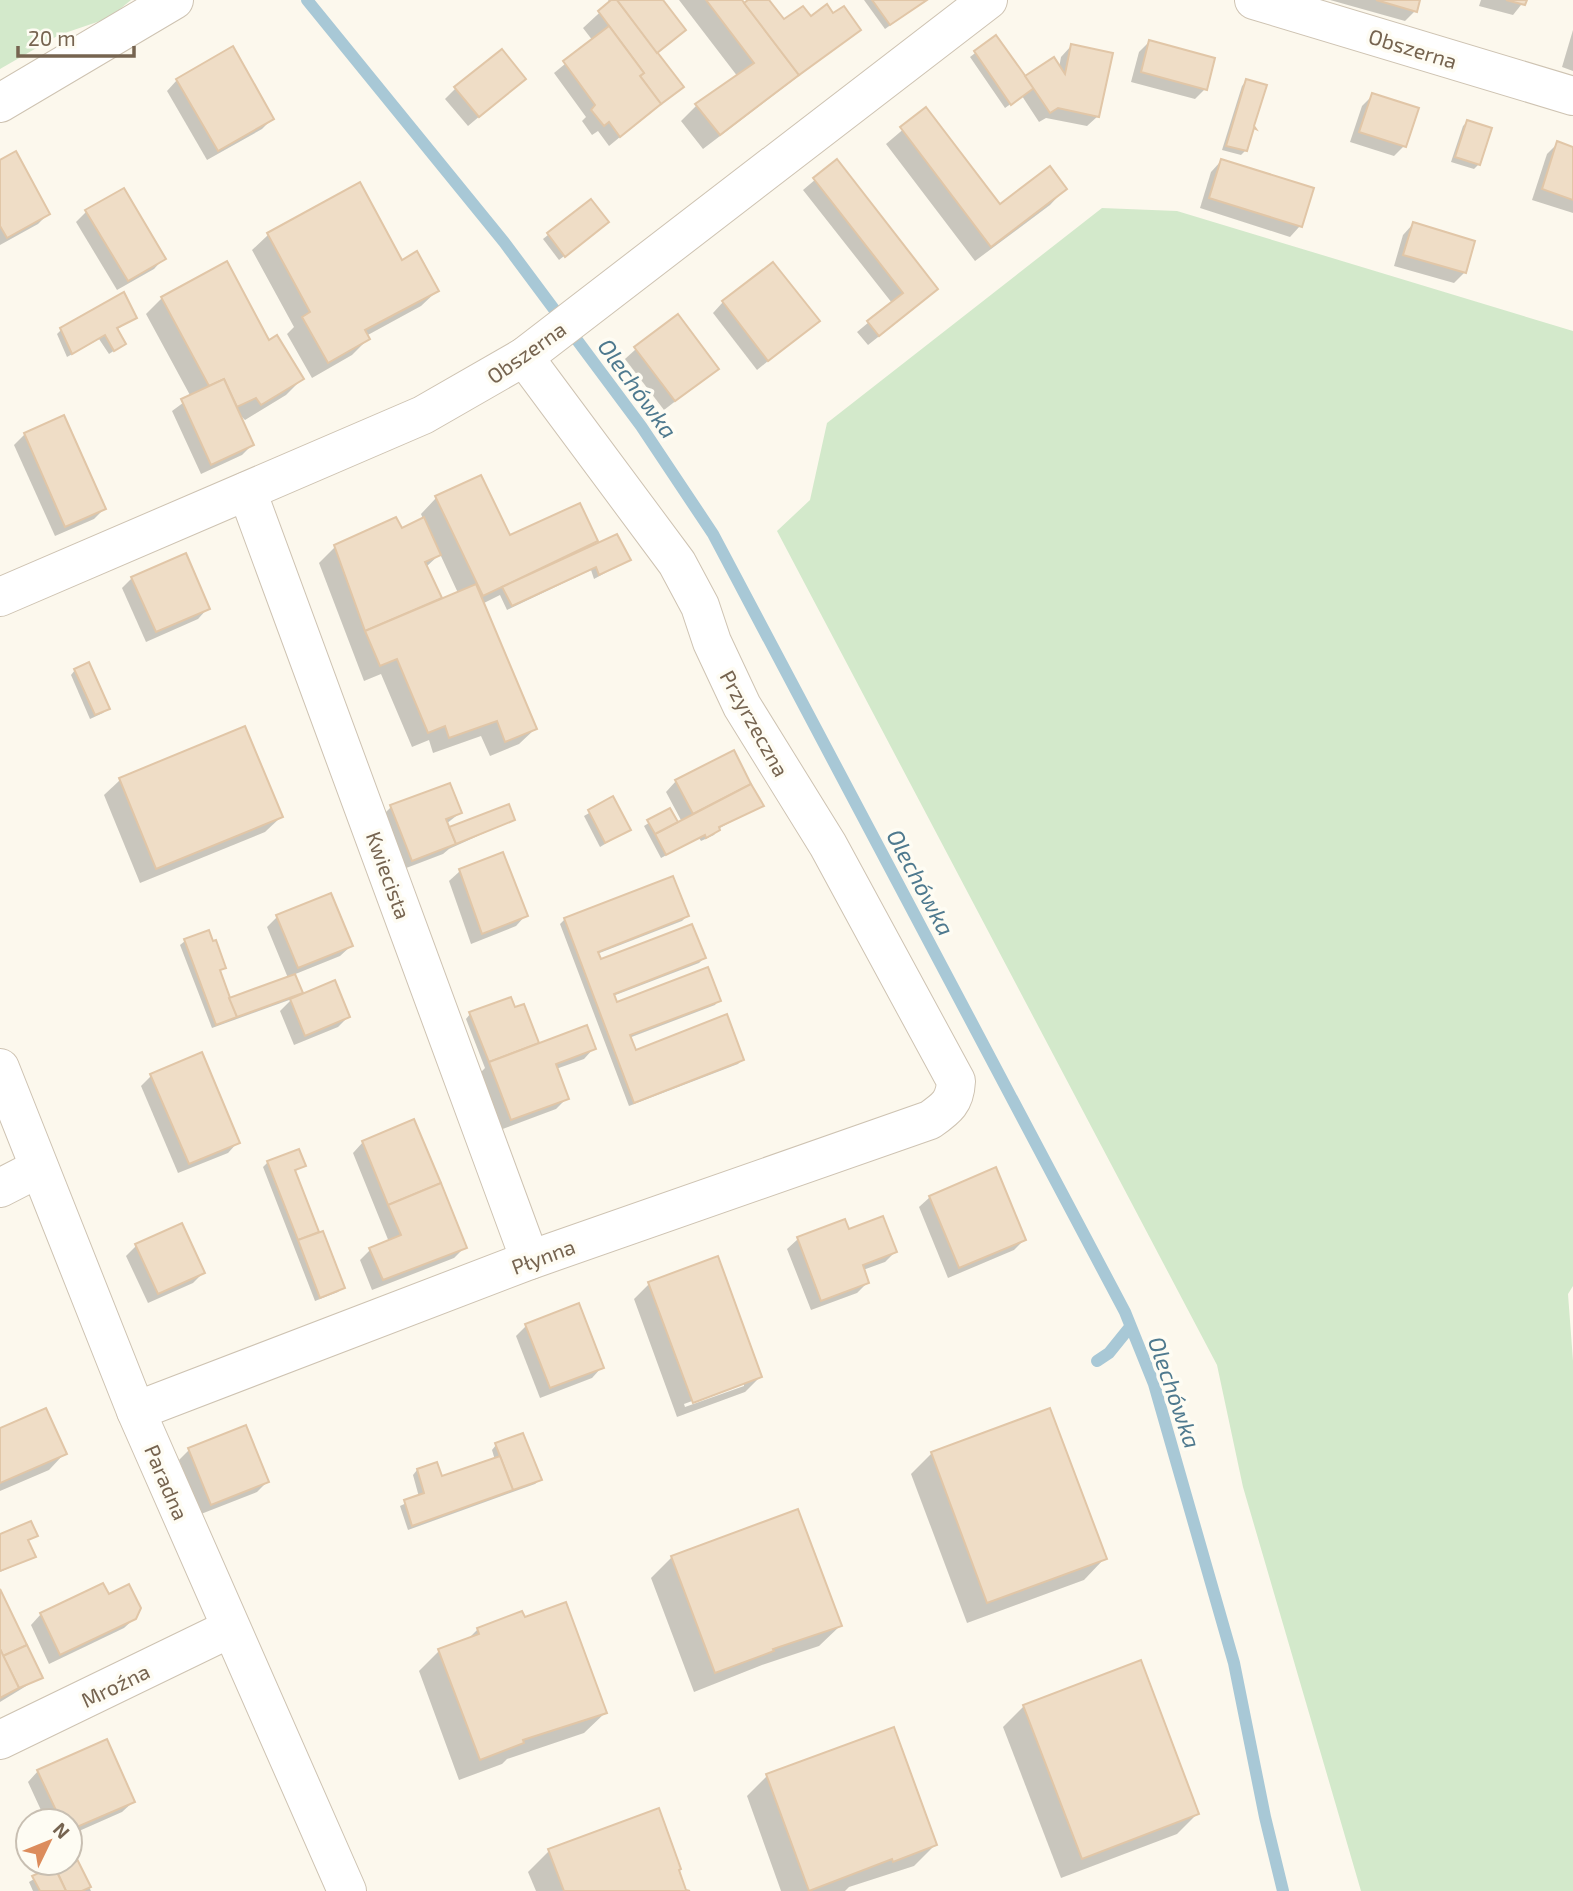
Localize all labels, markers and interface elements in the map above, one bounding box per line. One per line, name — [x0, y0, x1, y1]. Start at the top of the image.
scale bar — [18, 14, 133, 58]
street label: Obszerna — [1366, 23, 1460, 73]
text: 20 m — [28, 25, 76, 50]
street label: Obszerna — [482, 316, 570, 388]
water label: Olechówka — [592, 333, 684, 443]
street label: Przyrzeczna — [716, 665, 794, 781]
water label: Olechówka — [881, 824, 961, 940]
street label: Kwiecista — [362, 828, 416, 922]
street label: Płynna — [508, 1233, 578, 1279]
water label: Olechówka — [1143, 1332, 1207, 1452]
street label: Paradna — [140, 1440, 194, 1524]
street label: Mroźna — [77, 1658, 153, 1712]
north arrow — [14, 1807, 84, 1877]
text: N — [49, 1817, 75, 1843]

